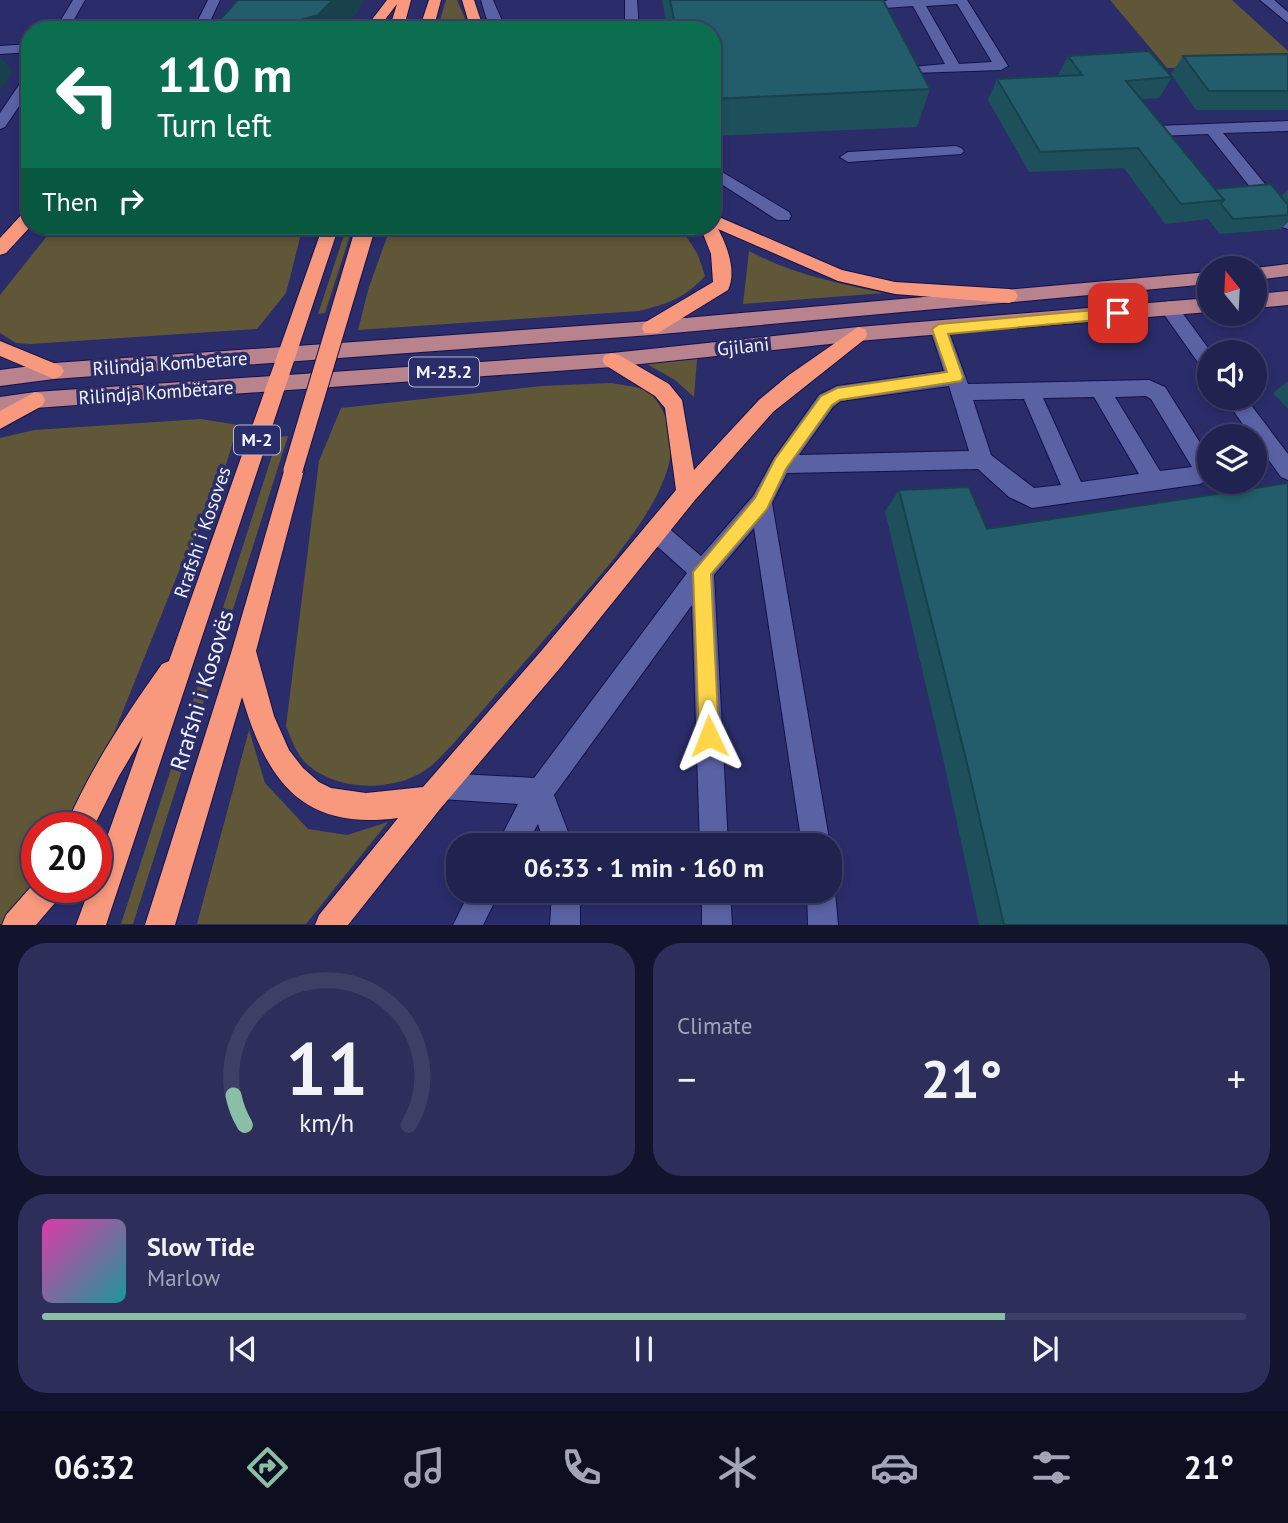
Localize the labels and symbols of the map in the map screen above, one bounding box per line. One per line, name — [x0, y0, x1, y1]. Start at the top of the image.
north arrow — [1197, 256, 1267, 326]
pin — [1088, 283, 1148, 343]
street label: Gjilani — [716, 331, 770, 361]
street label: Rilindja Kombetare — [92, 346, 248, 380]
road number: M-25.2 — [409, 358, 479, 386]
street label: Rilindja Kombëtare — [78, 375, 234, 409]
road number: M-2 — [234, 426, 280, 454]
street label: Rrafshi i Kosoves — [168, 463, 236, 601]
street label: Rrafshi i Kosovës — [163, 606, 240, 774]
position arrow — [672, 699, 746, 773]
speed limit sign: 20 — [21, 812, 112, 903]

